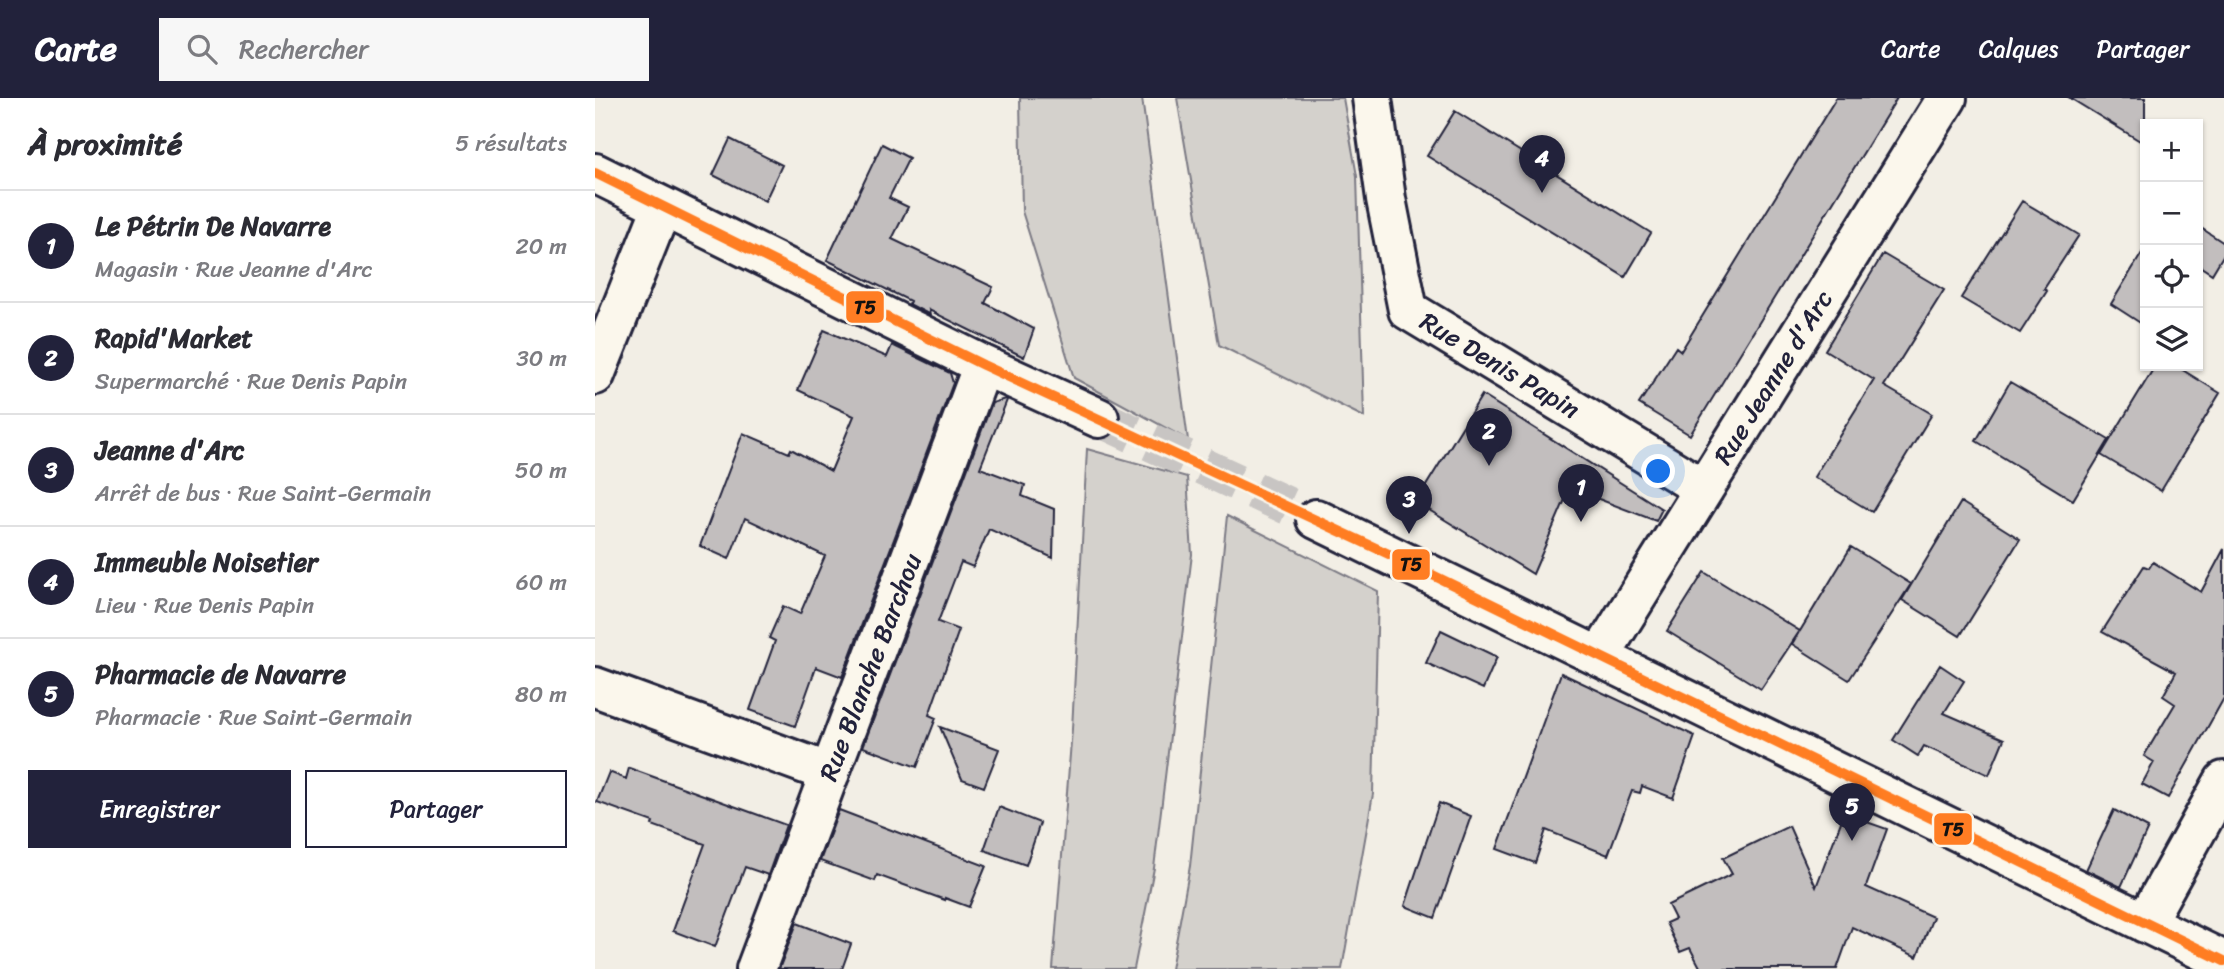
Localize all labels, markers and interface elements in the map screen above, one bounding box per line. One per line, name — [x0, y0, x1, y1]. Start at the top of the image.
search box — [159, 18, 649, 81]
text: Carte — [35, 20, 117, 78]
text: Rechercher — [239, 26, 369, 72]
text: Carte — [1881, 28, 1941, 70]
text: Calques — [1979, 28, 2058, 70]
text: Partager — [2096, 28, 2189, 70]
icon: search — [183, 30, 221, 68]
text: À proximité — [28, 117, 182, 171]
map controls — [2140, 119, 2203, 371]
button: + — [2140, 119, 2203, 182]
text: 5 résultats — [455, 123, 567, 164]
pin: 4 — [1519, 135, 1565, 193]
button: − — [2140, 182, 2203, 245]
text: Le Pétrin De Navarre — [95, 203, 331, 249]
text: 1 — [46, 226, 56, 267]
text: 20 m — [516, 226, 567, 267]
button: locate — [2140, 245, 2203, 308]
text: Magasin · Rue Jeanne d'Arc — [95, 249, 373, 290]
street label: Rue Jeanne d'Arc — [1701, 280, 1845, 474]
line badge: T5 — [845, 290, 885, 324]
text: T5 — [854, 291, 876, 324]
street label: Rue Denis Papin — [1411, 299, 1589, 431]
button: layers — [2140, 308, 2203, 371]
text: Rapid'Market — [95, 315, 253, 361]
text: 2 — [44, 338, 58, 379]
text: 30 m — [516, 338, 567, 379]
text: Supermarché · Rue Denis Papin — [95, 361, 407, 402]
pin: 2 — [1466, 408, 1512, 466]
text: Jeanne d'Arc — [95, 427, 245, 473]
text: 3 — [45, 450, 57, 491]
text: 50 m — [515, 450, 567, 491]
your location — [1641, 454, 1675, 488]
pin: 1 — [1558, 464, 1604, 522]
text: Arrêt de bus · Rue Saint-Germain — [95, 473, 431, 514]
pin: 3 — [1386, 476, 1432, 534]
text: Immeuble Noisetier — [95, 539, 318, 585]
street label: Rue Blanche Barchou — [805, 546, 935, 788]
line badge: T5 — [1391, 548, 1431, 581]
text: T5 — [1400, 548, 1422, 581]
text: 4 — [44, 562, 58, 603]
text: 60 m — [516, 562, 567, 603]
text: Lieu · Rue Denis Papin — [95, 585, 314, 626]
text: Pharmacie de Navarre — [95, 651, 346, 697]
text: 5 — [44, 674, 58, 715]
text: 80 m — [515, 674, 567, 715]
text: Pharmacie · Rue Saint-Germain — [95, 697, 412, 738]
button: Enregistrer — [28, 770, 291, 848]
button: Partager — [305, 770, 567, 848]
pin: 5 — [1829, 783, 1875, 841]
line badge: T5 — [1933, 812, 1973, 846]
text: T5 — [1942, 813, 1964, 846]

